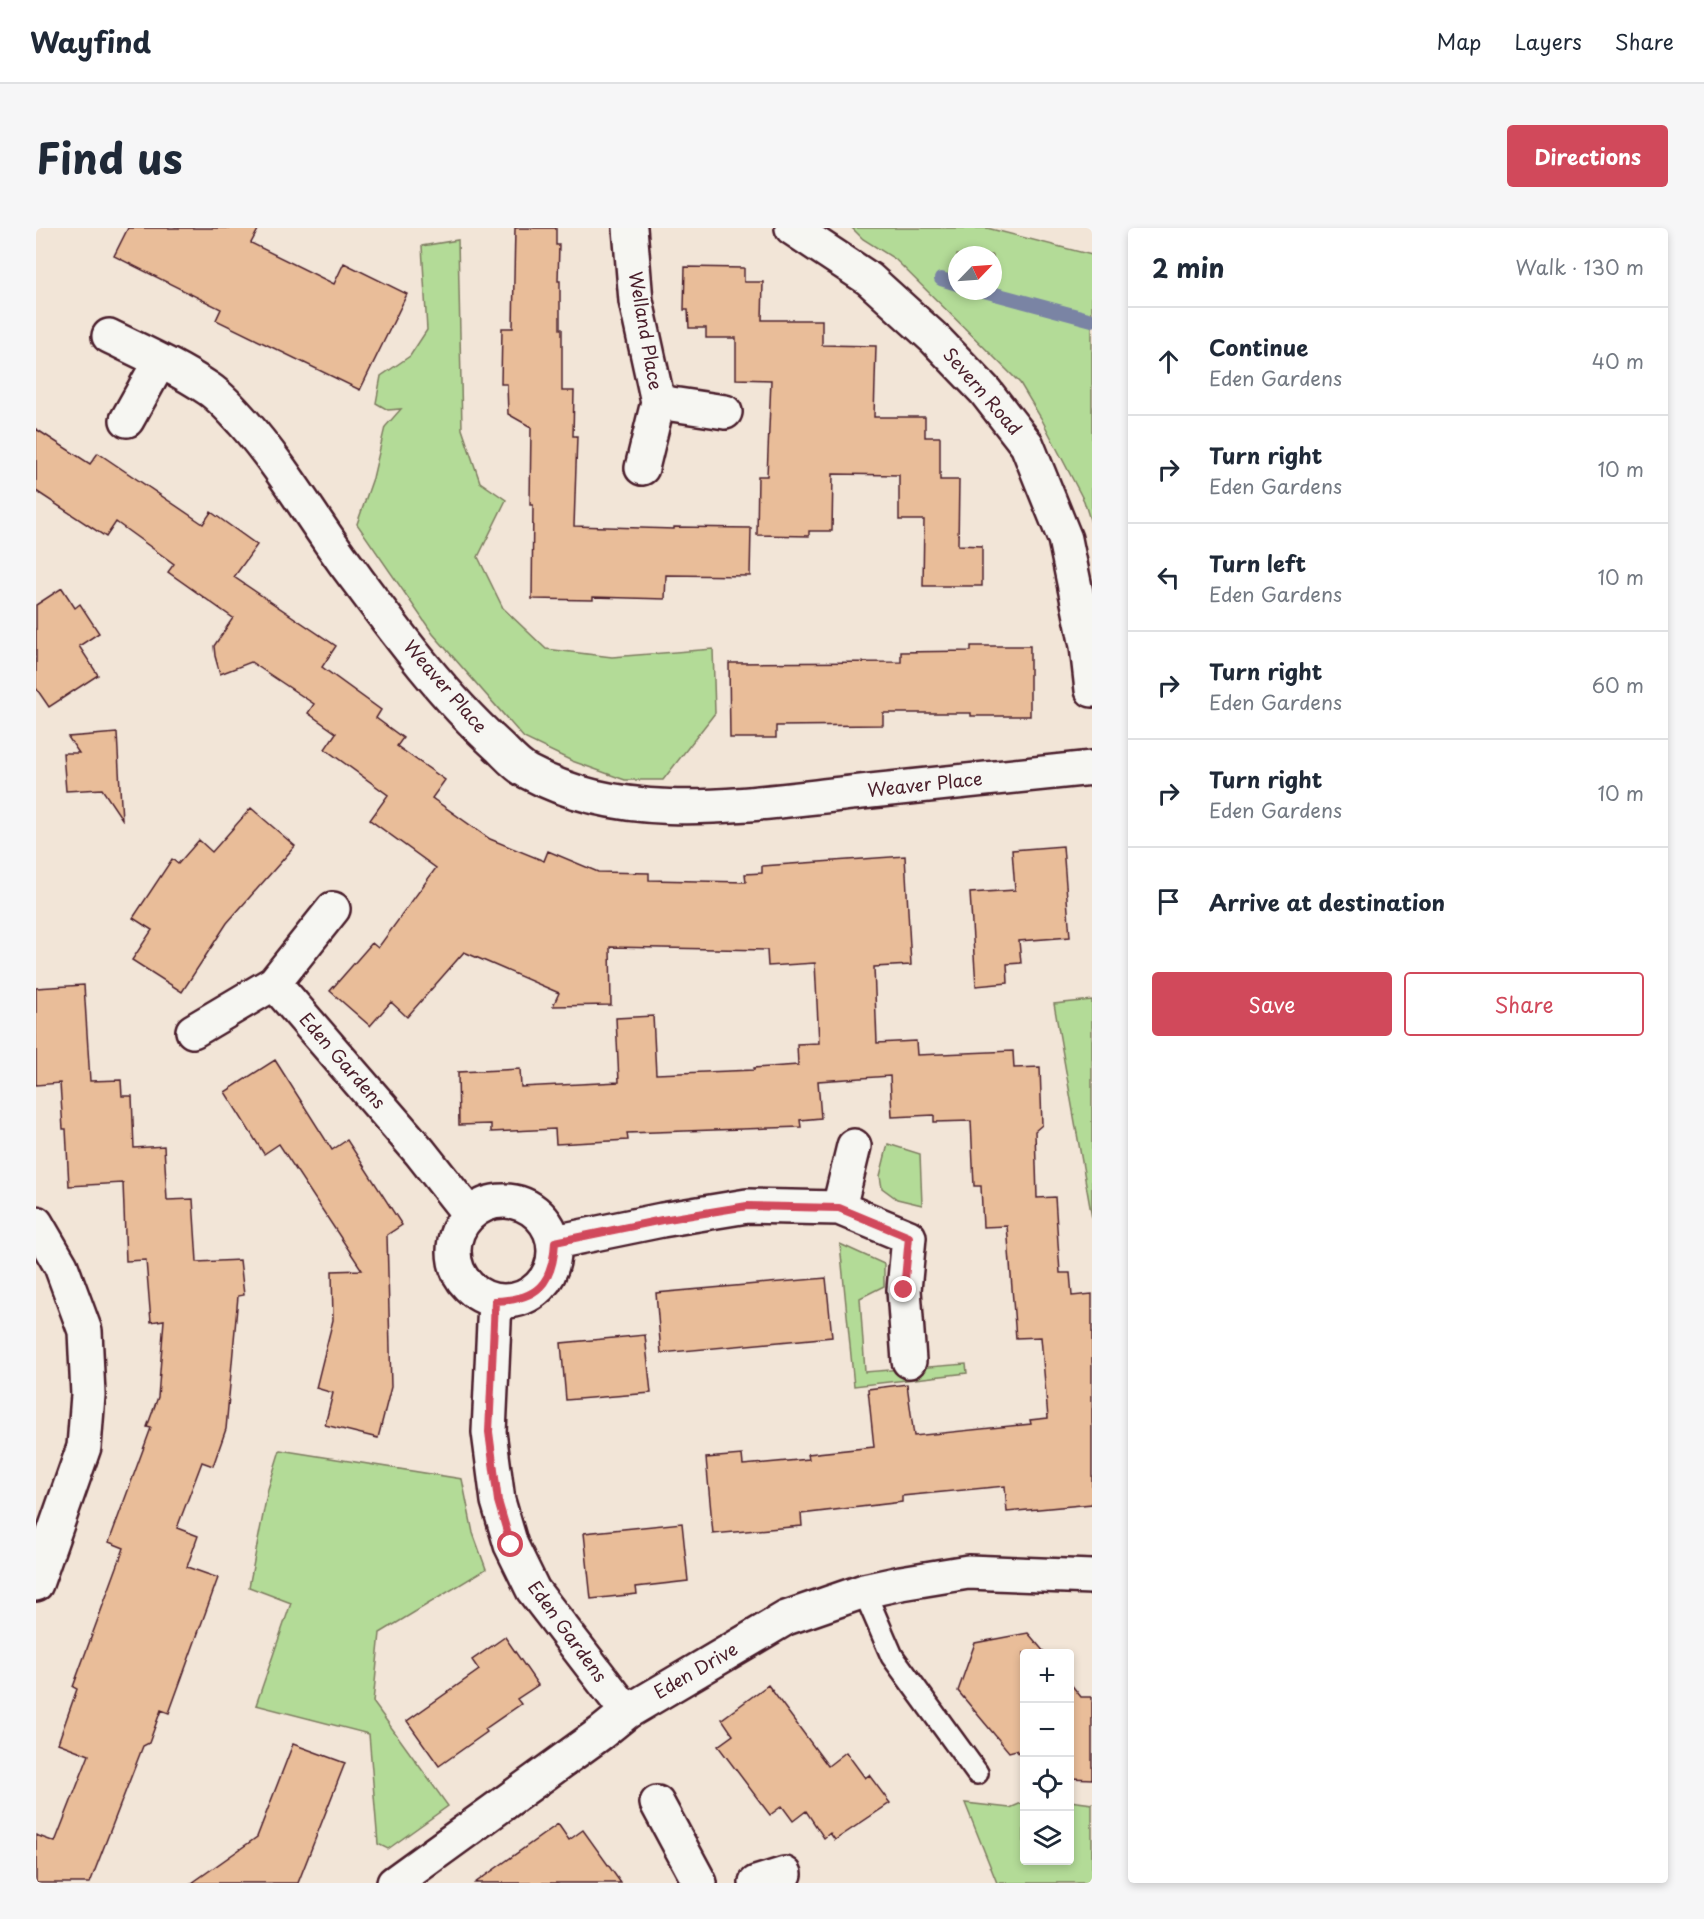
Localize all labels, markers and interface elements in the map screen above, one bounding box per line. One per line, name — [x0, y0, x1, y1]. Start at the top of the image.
text: Wayfind — [30, 20, 151, 63]
text: Map — [1437, 25, 1481, 57]
text: Layers — [1514, 25, 1582, 57]
text: Share — [1615, 25, 1674, 57]
text: Find us — [36, 125, 183, 188]
button: Directions — [1507, 125, 1668, 187]
north arrow — [948, 246, 1002, 300]
text: 2 min — [1152, 248, 1225, 287]
text: Walk · 130 m — [1516, 252, 1644, 282]
street label: Welland Place — [623, 269, 670, 392]
text: Continue — [1209, 330, 1308, 363]
street label: Severn Road — [937, 341, 1029, 441]
icon: ahead — [1152, 345, 1185, 378]
text: 40 m — [1592, 346, 1644, 376]
text: Eden Gardens — [1209, 363, 1342, 393]
text: Turn right — [1209, 438, 1322, 471]
icon: right — [1152, 453, 1185, 486]
text: 10 m — [1597, 454, 1644, 484]
text: Eden Gardens — [1209, 471, 1342, 501]
text: Turn left — [1209, 546, 1306, 579]
icon: left — [1152, 561, 1185, 594]
text: 10 m — [1597, 562, 1644, 592]
text: Eden Gardens — [1209, 579, 1342, 609]
street label: Weaver Place — [398, 634, 494, 738]
text: Turn right — [1209, 654, 1322, 687]
icon: right — [1152, 669, 1185, 702]
text: 60 m — [1592, 670, 1644, 700]
text: Eden Gardens — [1209, 687, 1342, 717]
text: Turn right — [1209, 762, 1322, 795]
street label: Weaver Place — [866, 764, 984, 803]
icon: right — [1152, 777, 1185, 810]
text: 10 m — [1597, 778, 1644, 808]
text: Eden Gardens — [1209, 795, 1342, 825]
icon: arrive — [1152, 885, 1185, 918]
text: Arrive at destination — [1209, 885, 1445, 918]
button: Save — [1152, 972, 1392, 1036]
button: Share — [1404, 972, 1644, 1036]
street label: Eden Gardens — [294, 1006, 393, 1114]
route end — [890, 1276, 916, 1302]
route start — [497, 1531, 523, 1557]
street label: Eden Gardens — [522, 1575, 614, 1688]
street label: Eden Drive — [648, 1635, 742, 1705]
map controls — [1020, 1649, 1074, 1865]
button: + — [1020, 1649, 1074, 1703]
button: − — [1020, 1703, 1074, 1757]
button: locate — [1020, 1757, 1074, 1811]
button: layers — [1020, 1811, 1074, 1865]

